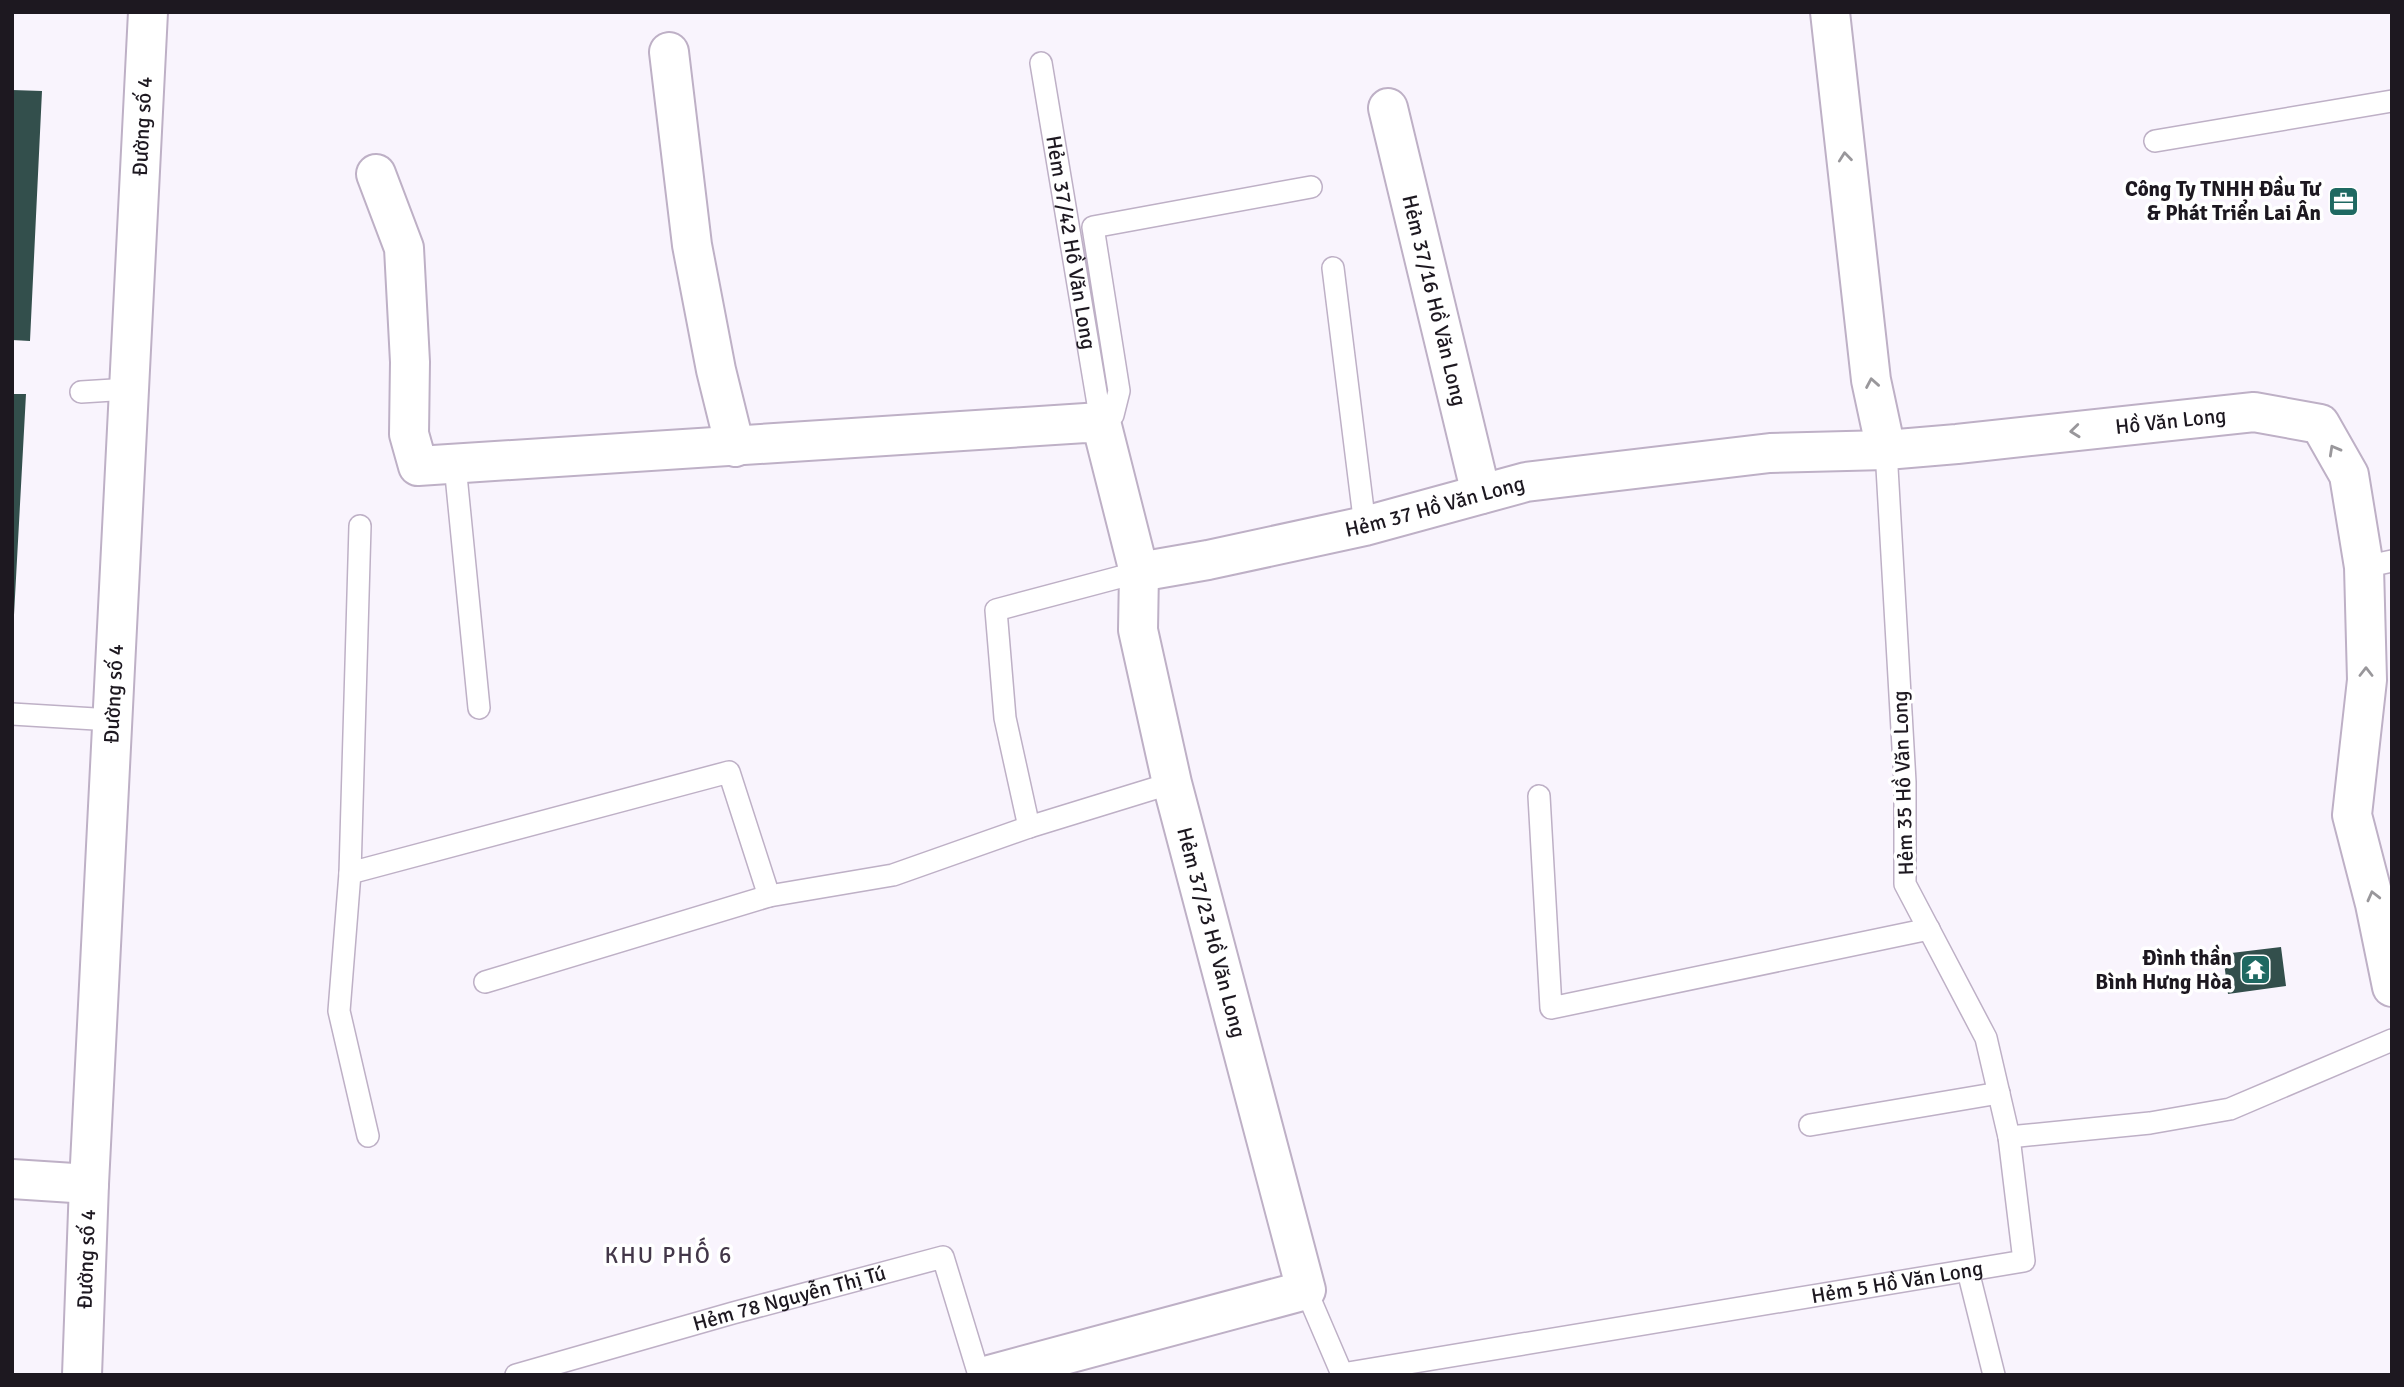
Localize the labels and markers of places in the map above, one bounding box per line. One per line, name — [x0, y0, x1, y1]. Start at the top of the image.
place label: Công Ty TNHH Đầu Tư & Phát Triển Lai Ân — [2125, 175, 2322, 226]
office icon: Công Ty TNHH Đầu Tư & Phát Triển Lai Ân — [2327, 184, 2361, 218]
place label: Đình thần Bình Hưng Hòa — [2095, 944, 2232, 995]
temple icon: Đình thần Bình Hưng Hòa — [2238, 953, 2272, 987]

